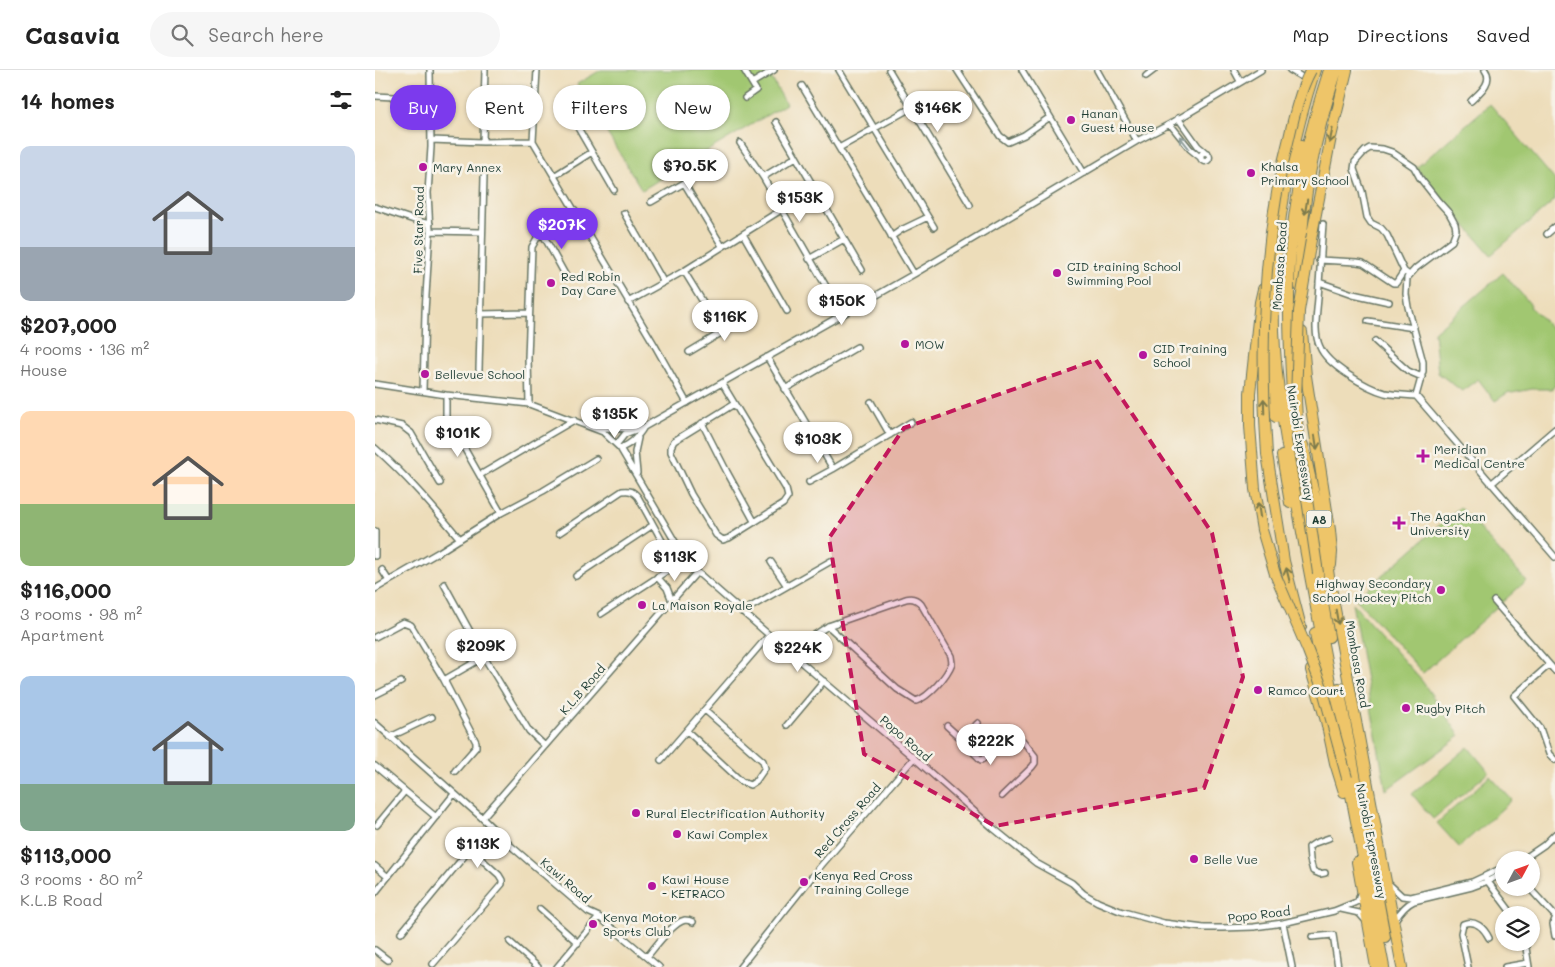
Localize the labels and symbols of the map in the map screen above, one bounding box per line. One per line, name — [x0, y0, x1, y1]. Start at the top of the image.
pin: $146K — [903, 90, 973, 133]
place label: Hanan Guest House — [1081, 105, 1154, 135]
marker: Hanan Guest House — [1065, 114, 1077, 126]
one-way arrow — [1326, 128, 1336, 144]
one-way arrow — [1179, 136, 1190, 149]
pin: $70.5K — [649, 148, 731, 191]
place label: Khalsa Primary School — [1261, 158, 1349, 188]
place label: Mary Annex — [433, 159, 501, 175]
marker: Mary Annex — [417, 161, 429, 173]
marker: Khalsa Primary School — [1245, 167, 1257, 179]
pin: $153K — [765, 180, 835, 223]
street label: Five Star Road — [409, 186, 427, 274]
one-way arrow — [1301, 199, 1311, 215]
pin: $207K — [527, 208, 597, 250]
street label: Mombasa Road — [1268, 221, 1290, 311]
place label: CID training School Swimming Pool — [1067, 258, 1181, 288]
marker: CID training School Swimming Pool — [1051, 267, 1063, 279]
place label: Red Robin Day Care — [561, 268, 620, 298]
marker: Red Robin Day Care — [545, 277, 557, 289]
pin: $150K — [807, 284, 877, 326]
pin: $116K — [690, 300, 760, 342]
place label: MOW — [915, 336, 945, 352]
marker: MOW — [899, 338, 911, 350]
place label: CID Training School — [1153, 340, 1227, 370]
marker: CID Training School — [1137, 349, 1149, 361]
place label: Bellevue School — [435, 366, 525, 382]
marker: Bellevue School — [419, 368, 431, 380]
street label: Nairobi Expressway — [1284, 384, 1318, 502]
pin: $135K — [580, 396, 650, 439]
one-way arrow — [1259, 398, 1269, 414]
pin: $101K — [423, 416, 493, 458]
pin: $103K — [783, 422, 853, 464]
one-way arrow — [1312, 433, 1322, 449]
place label: Meridian Medical Centre — [1434, 441, 1525, 471]
marker: Meridian Medical Centre — [1416, 449, 1430, 463]
one-way arrow — [1253, 503, 1263, 519]
place label: The AgaKhan University — [1410, 508, 1486, 538]
road number: A8 — [1307, 510, 1331, 528]
marker: The AgaKhan University — [1392, 516, 1406, 530]
pin: $113K — [640, 540, 710, 582]
one-way arrow — [1283, 568, 1292, 584]
place label: Highway Secondary School Hockey Pitch — [1313, 575, 1431, 605]
marker: Highway Secondary School Hockey Pitch — [1435, 584, 1447, 596]
place label: La Maison Royale — [652, 597, 753, 613]
marker: La Maison Royale — [636, 599, 648, 611]
one-way arrow — [1333, 609, 1343, 625]
street label: Mombasa Road — [1342, 619, 1374, 709]
pin: $209K — [446, 628, 516, 671]
pin: $224K — [763, 630, 833, 673]
street label: K.L.B Road — [556, 660, 609, 718]
place label: Ramco Court — [1268, 682, 1344, 698]
marker: Ramco Court — [1252, 684, 1264, 696]
place label: Rugby Pitch — [1416, 700, 1485, 716]
marker: Rugby Pitch — [1400, 702, 1412, 714]
street label: Popo Road — [877, 711, 935, 765]
pin: $222K — [956, 724, 1026, 766]
street label: Red Cross Road — [810, 779, 884, 861]
street label: Nairobi Expressway — [1353, 782, 1391, 900]
place label: Rural Electrification Authority — [646, 805, 825, 821]
marker: Rural Electrification Authority — [630, 807, 642, 819]
pin: $113K — [443, 826, 513, 869]
place label: Kawi Complex — [687, 826, 768, 842]
marker: Kawi Complex — [671, 828, 683, 840]
place label: Belle Vue — [1204, 851, 1258, 867]
north arrow — [1495, 851, 1540, 896]
marker: Belle Vue — [1188, 853, 1200, 865]
street label: Kawi Road — [538, 854, 595, 906]
place label: Kenya Red Cross Training College — [814, 867, 913, 897]
place label: Kawi House - KETRACO — [662, 871, 729, 901]
marker: Kenya Red Cross Training College — [798, 876, 810, 888]
marker: Kawi House - KETRACO — [646, 880, 658, 892]
street label: Popo Road — [1227, 902, 1291, 926]
place label: Kenya Motor Sports Club — [603, 909, 677, 939]
marker: Kenya Motor Sports Club — [587, 918, 599, 930]

